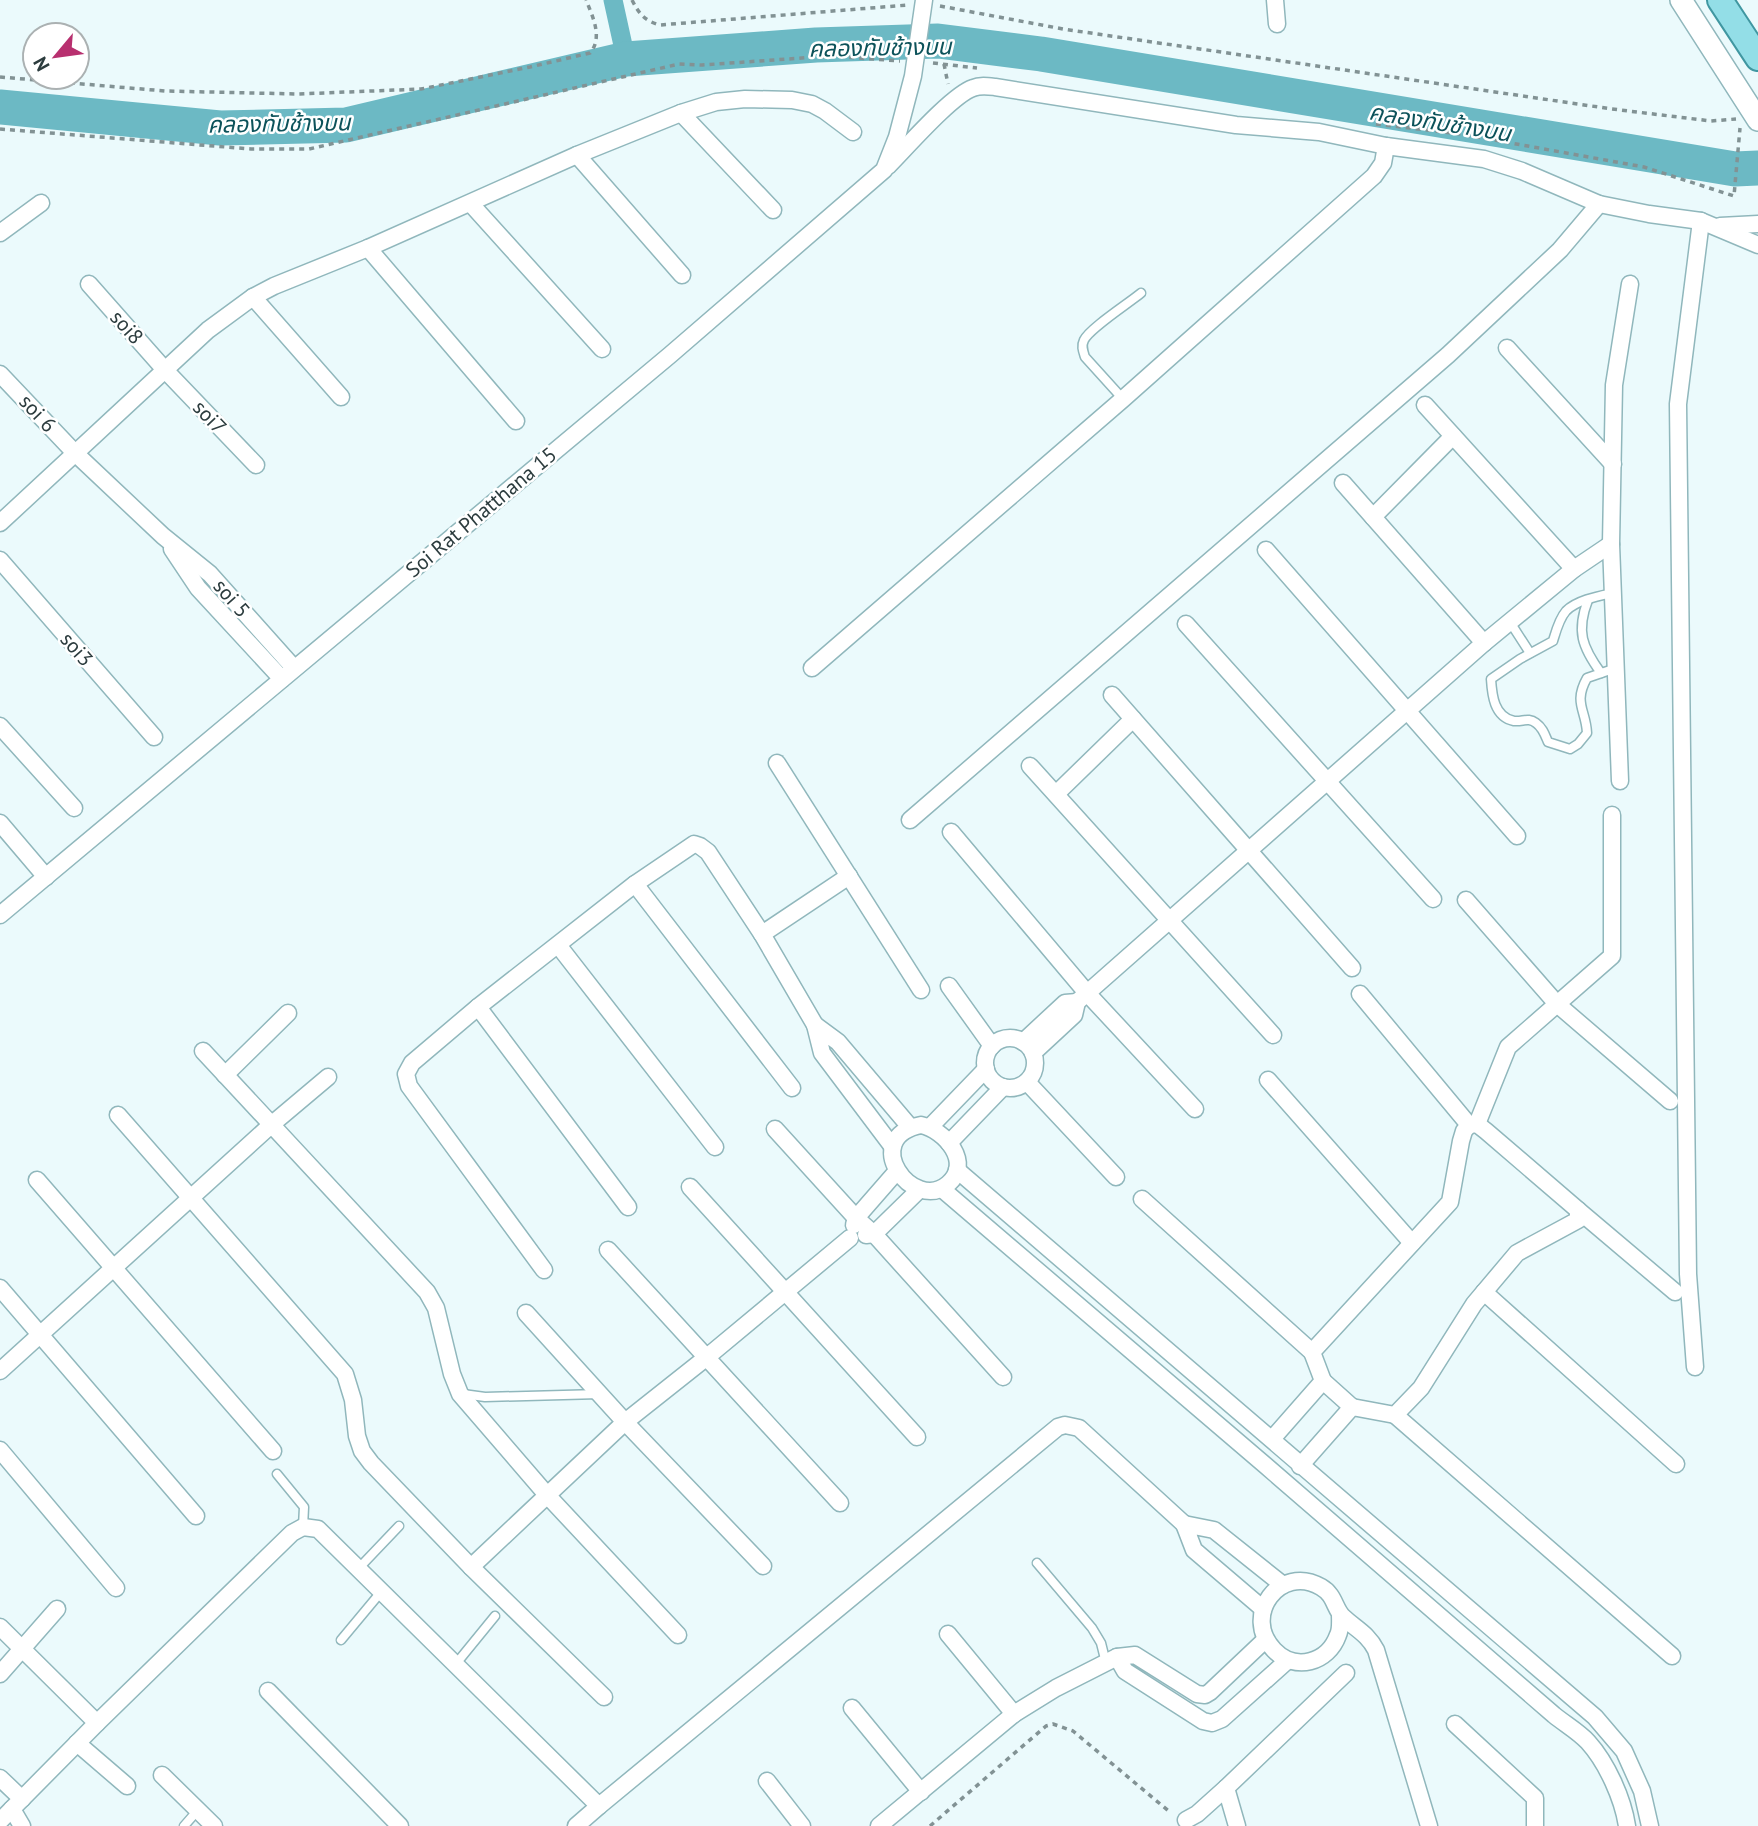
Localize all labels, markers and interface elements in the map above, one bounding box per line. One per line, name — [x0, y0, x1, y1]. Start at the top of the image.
north arrow — [21, 21, 91, 91]
water label: คลองทับช้างบน — [808, 31, 954, 63]
text: N — [28, 53, 55, 76]
water label: คลองทับช้างบน — [1367, 96, 1515, 148]
water label: คลองทับช้างบน — [207, 107, 353, 139]
street label: soi8 — [105, 304, 149, 350]
street label: soi 6 — [14, 388, 62, 438]
street label: soi7 — [187, 394, 233, 440]
street label: Soi Rat Phatthana 15 — [400, 441, 562, 583]
street label: soi 5 — [208, 573, 256, 623]
street label: soi3 — [55, 626, 99, 672]

